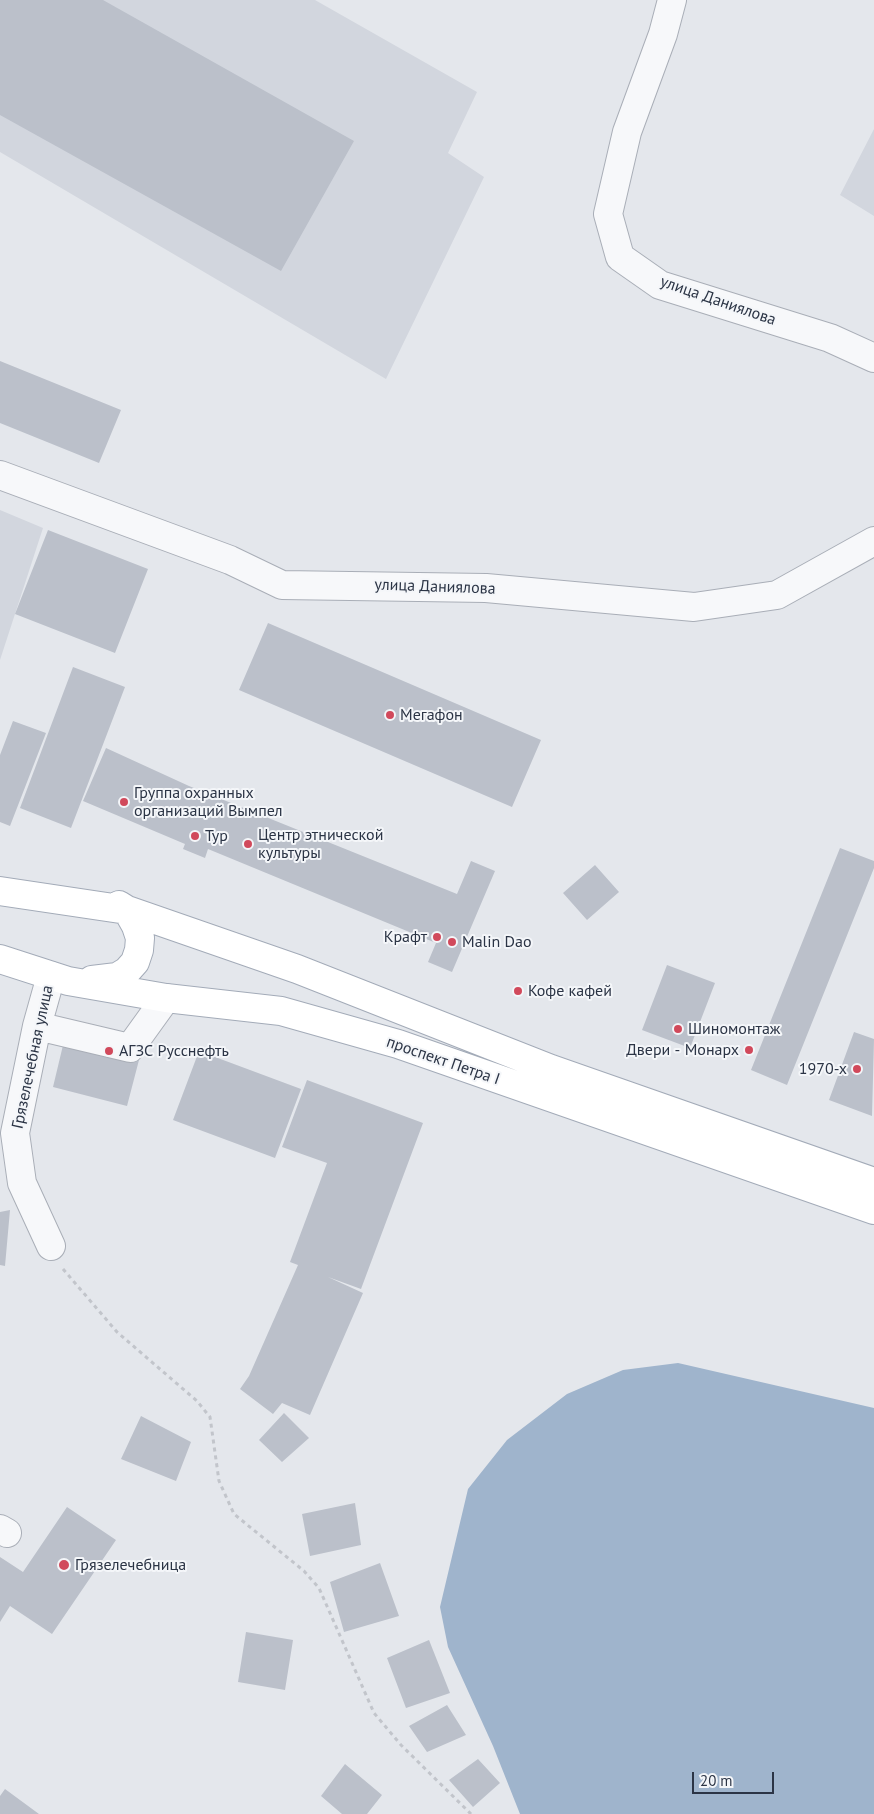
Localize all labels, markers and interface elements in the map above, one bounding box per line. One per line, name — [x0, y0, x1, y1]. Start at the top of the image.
street label: улица Даниялова — [658, 272, 778, 330]
street label: улица Даниялова — [374, 575, 496, 599]
place label: Мегафон — [400, 705, 463, 725]
marker: Мегафон — [384, 709, 396, 721]
place label: Группа охранных организаций Вымпел — [134, 783, 283, 821]
marker: Группа охранных организаций Вымпел — [118, 796, 130, 808]
place label: Центр этнической культуры — [258, 825, 383, 863]
place label: Тур — [205, 826, 228, 846]
marker: Тур — [189, 830, 201, 842]
marker: Центр этнической культуры — [242, 838, 254, 850]
place label: Крафт — [384, 927, 427, 947]
marker: Крафт — [431, 931, 443, 943]
place label: Malin Dao — [462, 932, 532, 952]
marker: Malin Dao — [446, 936, 458, 948]
place label: Кофе кафей — [528, 981, 612, 1001]
street label: Грязелечебная улица — [8, 983, 58, 1131]
marker: Кофе кафей — [512, 985, 524, 997]
place label: Шиномонтаж — [688, 1019, 780, 1039]
marker: Шиномонтаж — [672, 1023, 684, 1035]
street label: проспект Петра I — [384, 1033, 502, 1089]
place label: Двери - Монарх — [626, 1040, 739, 1060]
place label: АГЗС Русснефть — [119, 1041, 229, 1061]
marker: Двери - Монарх — [743, 1044, 755, 1056]
marker: АГЗС Русснефть — [103, 1045, 115, 1057]
place label: 1970-х — [799, 1059, 847, 1079]
marker: 1970-х — [851, 1063, 863, 1075]
place label: Грязелечебница — [75, 1555, 186, 1575]
marker: Грязелечебница — [57, 1558, 71, 1572]
scale bar — [694, 1762, 776, 1794]
text: 20 m — [700, 1771, 733, 1790]

